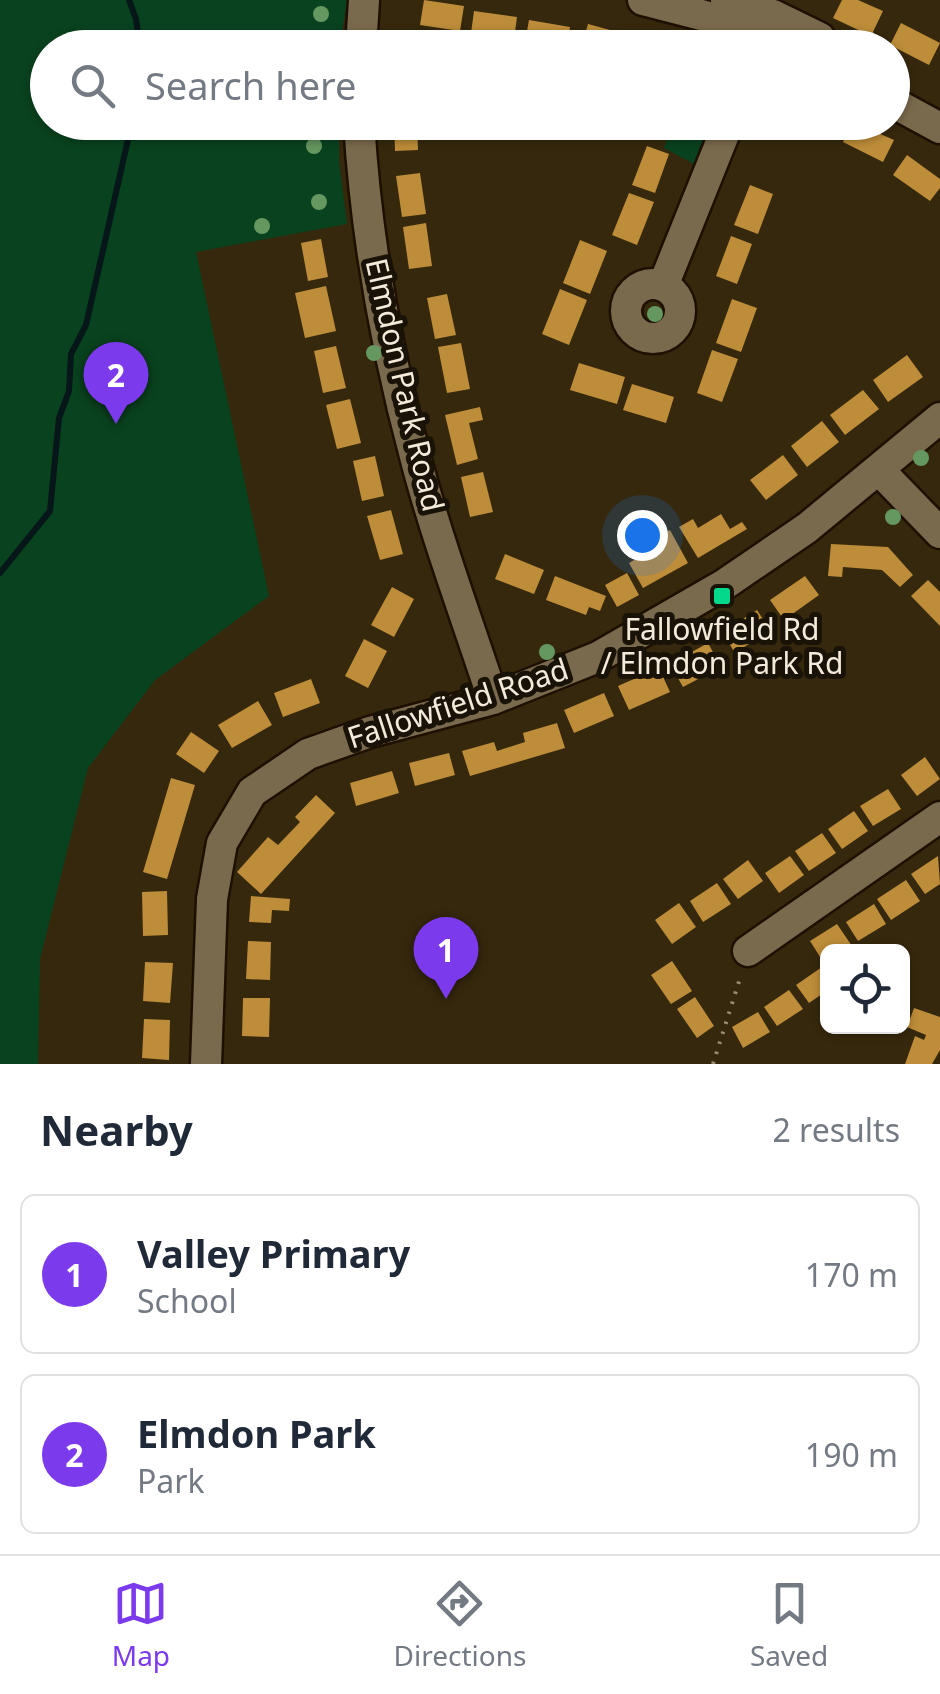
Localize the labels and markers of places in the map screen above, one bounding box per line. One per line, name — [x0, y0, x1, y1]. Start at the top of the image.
pin: 2 — [84, 342, 148, 424]
marker: Fallowfield Rd / Elmdon Park Rd — [711, 585, 733, 607]
place label: Fallowfield Rd / Elmdon Park Rd — [601, 608, 843, 683]
pin: 1 — [414, 916, 478, 999]

